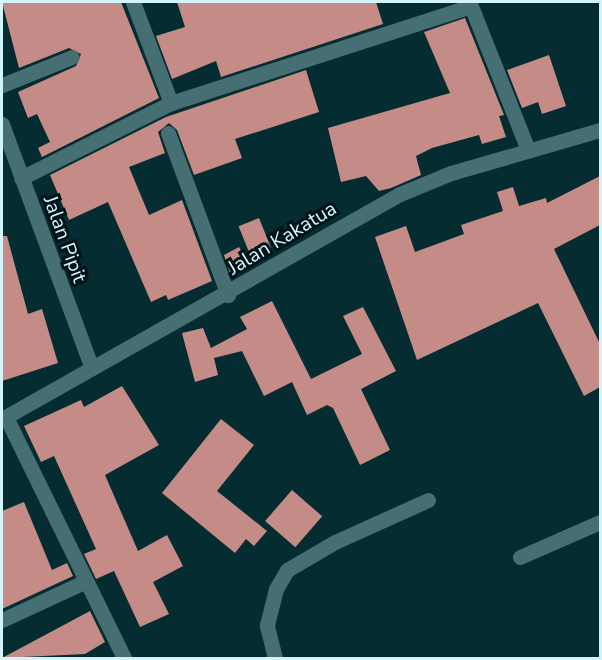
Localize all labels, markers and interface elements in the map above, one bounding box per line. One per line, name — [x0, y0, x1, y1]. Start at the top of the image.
street label: Jalan Pipit — [38, 192, 92, 286]
street label: Jalan Kakatua — [223, 196, 341, 280]

